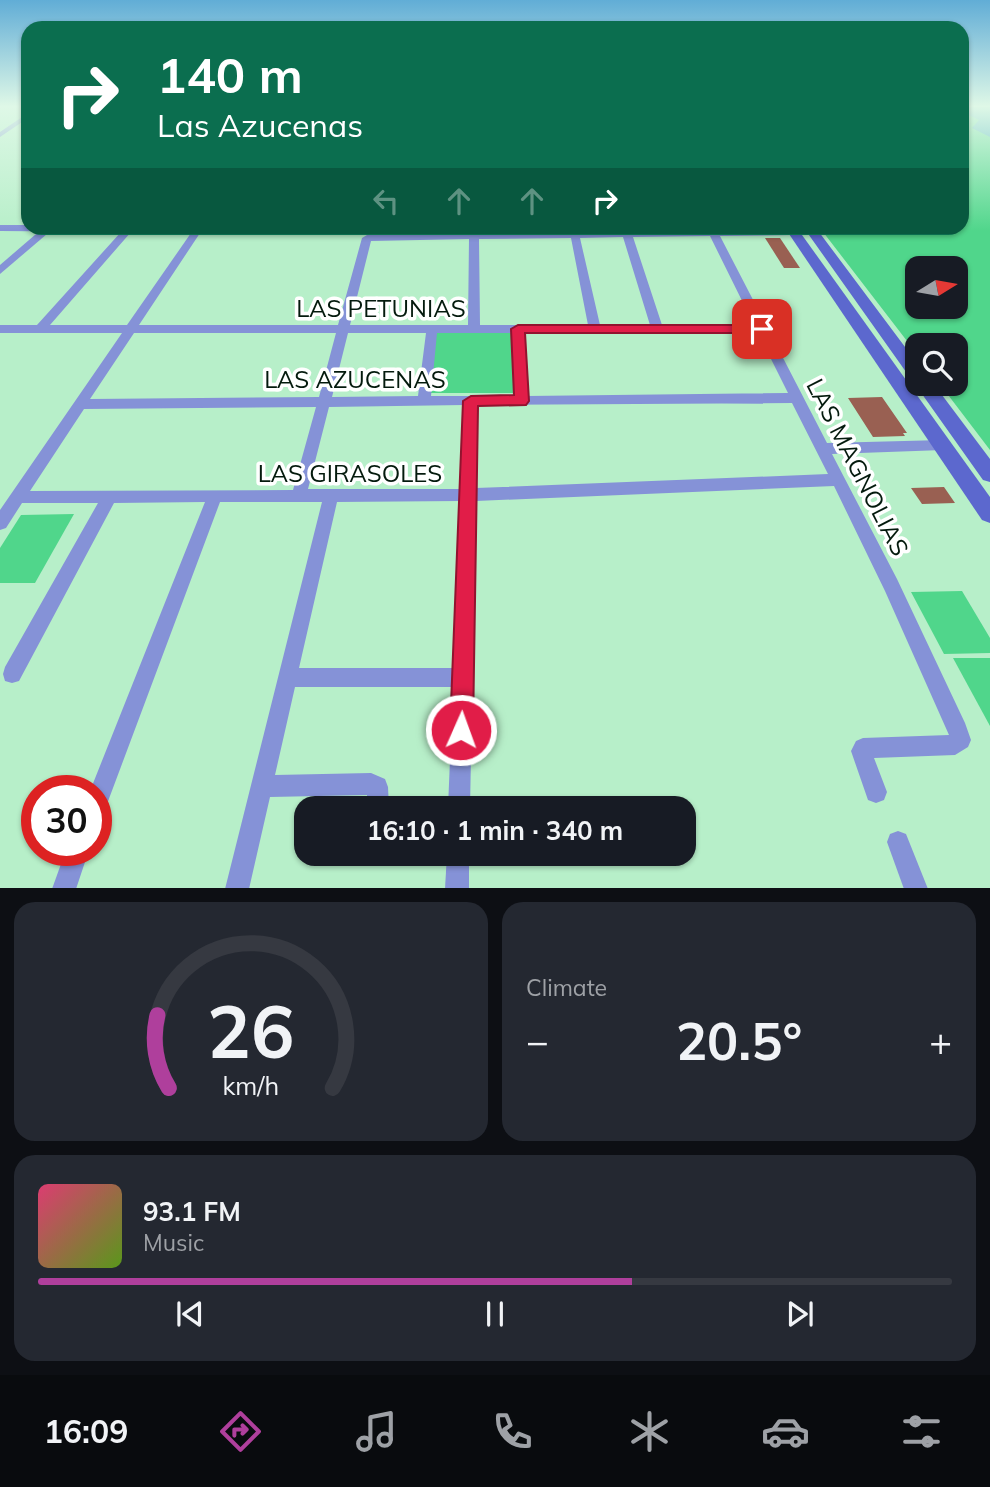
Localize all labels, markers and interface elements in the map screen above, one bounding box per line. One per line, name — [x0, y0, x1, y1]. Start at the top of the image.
text: 140 m — [157, 44, 303, 105]
icon: right — [42, 49, 133, 140]
text: Las Azucenas — [157, 105, 363, 145]
icon: left — [367, 182, 405, 220]
icon: ahead — [440, 182, 478, 220]
icon: ahead — [513, 182, 551, 220]
icon: right — [586, 182, 624, 220]
north arrow — [905, 256, 968, 318]
map controls — [905, 256, 968, 396]
street label: LAS PETUNIAS — [296, 293, 466, 323]
pin — [732, 299, 792, 359]
icon: arrive — [743, 310, 781, 348]
button: search — [905, 333, 968, 396]
street label: LAS AZUCENAS — [264, 364, 446, 394]
street label: LAS MAGNOLIAS — [800, 373, 916, 561]
street label: LAS GIRASOLES — [258, 458, 442, 488]
position arrow — [424, 693, 498, 767]
speed limit sign: 30 — [21, 775, 112, 866]
text: 16:10 · 1 min · 340 m — [367, 814, 623, 847]
text: Climate — [526, 973, 607, 1002]
text: 26 — [207, 985, 295, 1076]
text: 20.5° — [676, 1008, 802, 1073]
text: − — [526, 1017, 549, 1065]
text: + — [929, 1017, 952, 1065]
text: km/h — [223, 1069, 279, 1100]
text: 93.1 FM — [143, 1195, 241, 1228]
text: Music — [143, 1228, 204, 1257]
icon: previous — [171, 1295, 209, 1333]
icon: pause — [476, 1295, 514, 1333]
icon: next — [781, 1295, 819, 1333]
icon: directions — [216, 1407, 265, 1456]
icon: music — [352, 1407, 401, 1456]
icon: phone — [488, 1407, 537, 1456]
icon: climate — [625, 1407, 674, 1456]
icon: car — [761, 1407, 810, 1456]
icon: filters — [897, 1407, 946, 1456]
text: 16:09 — [44, 1411, 128, 1451]

